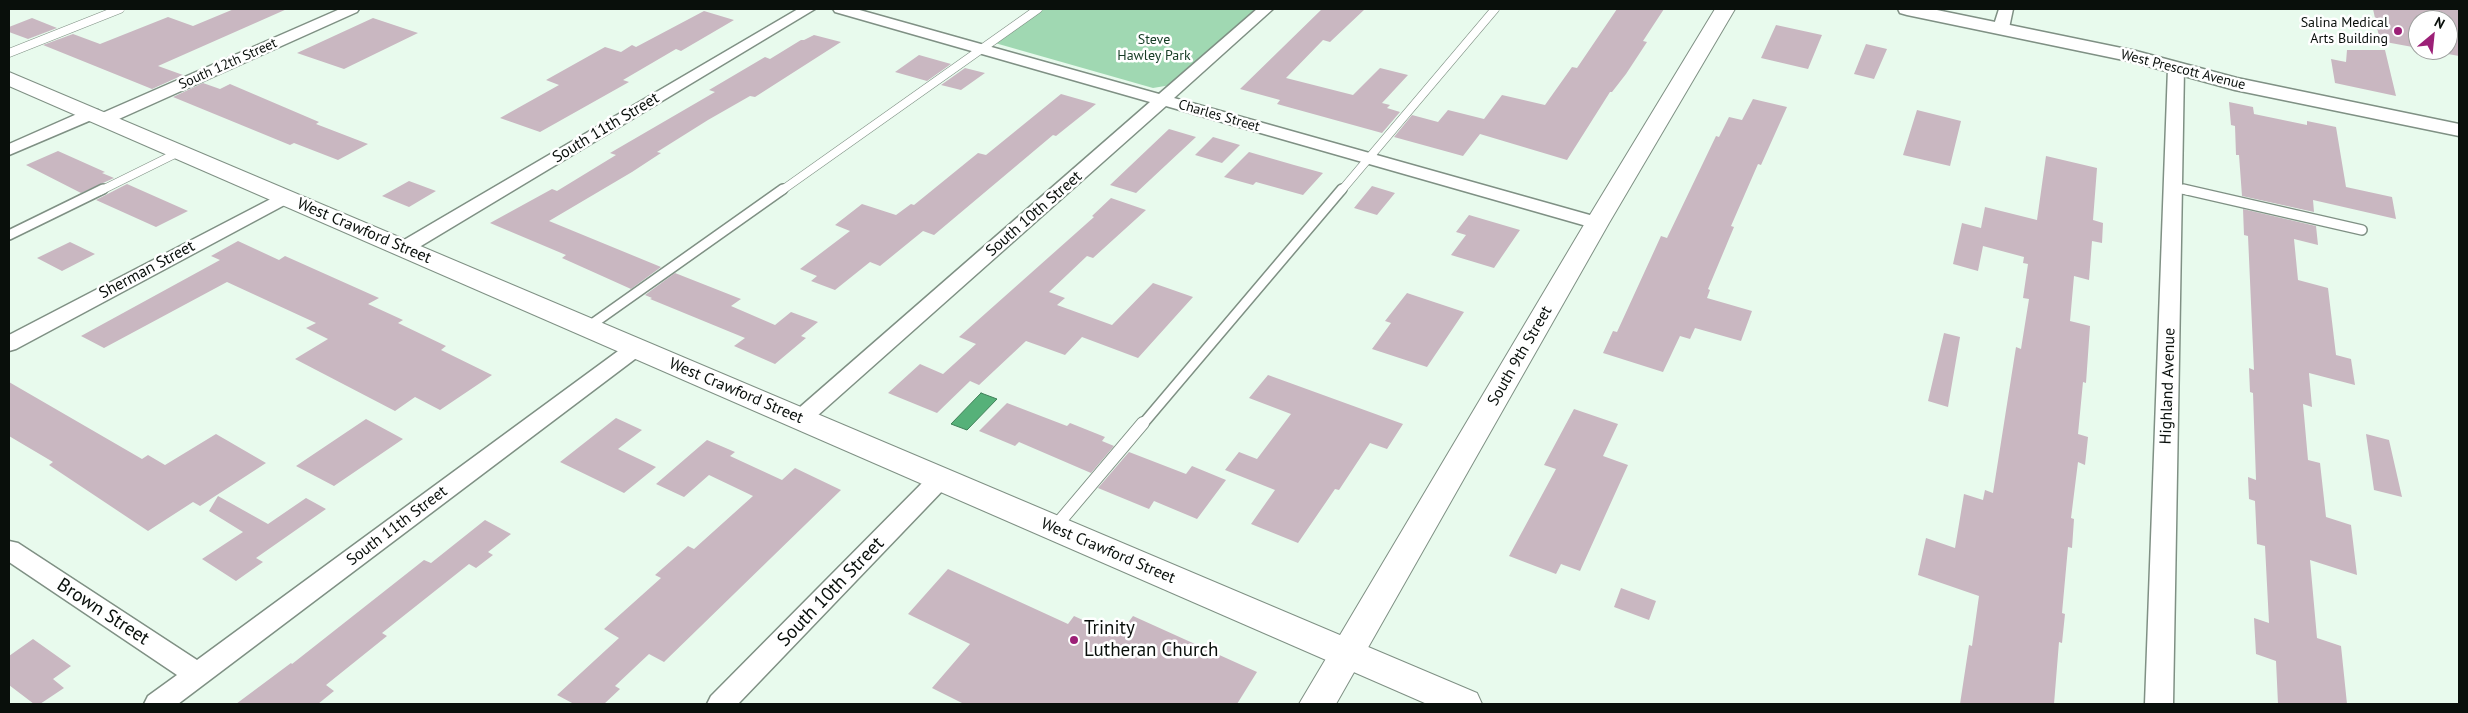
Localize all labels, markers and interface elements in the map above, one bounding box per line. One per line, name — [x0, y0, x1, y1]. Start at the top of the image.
north arrow — [2408, 10, 2458, 60]
text: N — [2431, 13, 2448, 33]
place label: Salina Medical Arts Building — [2301, 15, 2388, 48]
marker: Salina Medical Arts Building — [2392, 25, 2404, 37]
park label: Steve Hawley Park — [1117, 32, 1191, 64]
street label: South 12th Street — [176, 35, 280, 93]
street label: West Prescott Avenue — [2119, 46, 2247, 94]
street label: South 11th Street — [549, 89, 663, 167]
street label: Charles Street — [1176, 96, 1262, 136]
street label: South 10th Street — [982, 167, 1086, 261]
street label: West Crawford Street — [294, 194, 434, 268]
street label: Sherman Street — [96, 237, 198, 303]
street label: South 9th Street — [1484, 303, 1556, 409]
street label: Highland Avenue — [2156, 327, 2180, 445]
street label: West Crawford Street — [666, 354, 806, 428]
street label: South 11th Street — [343, 482, 451, 570]
street label: West Crawford Street — [1038, 514, 1178, 588]
street label: South 10th Street — [773, 532, 889, 652]
street label: Brown Street — [53, 574, 153, 650]
place label: Trinity Lutheran Church — [1084, 618, 1218, 662]
marker: Trinity Lutheran Church — [1068, 634, 1080, 646]

